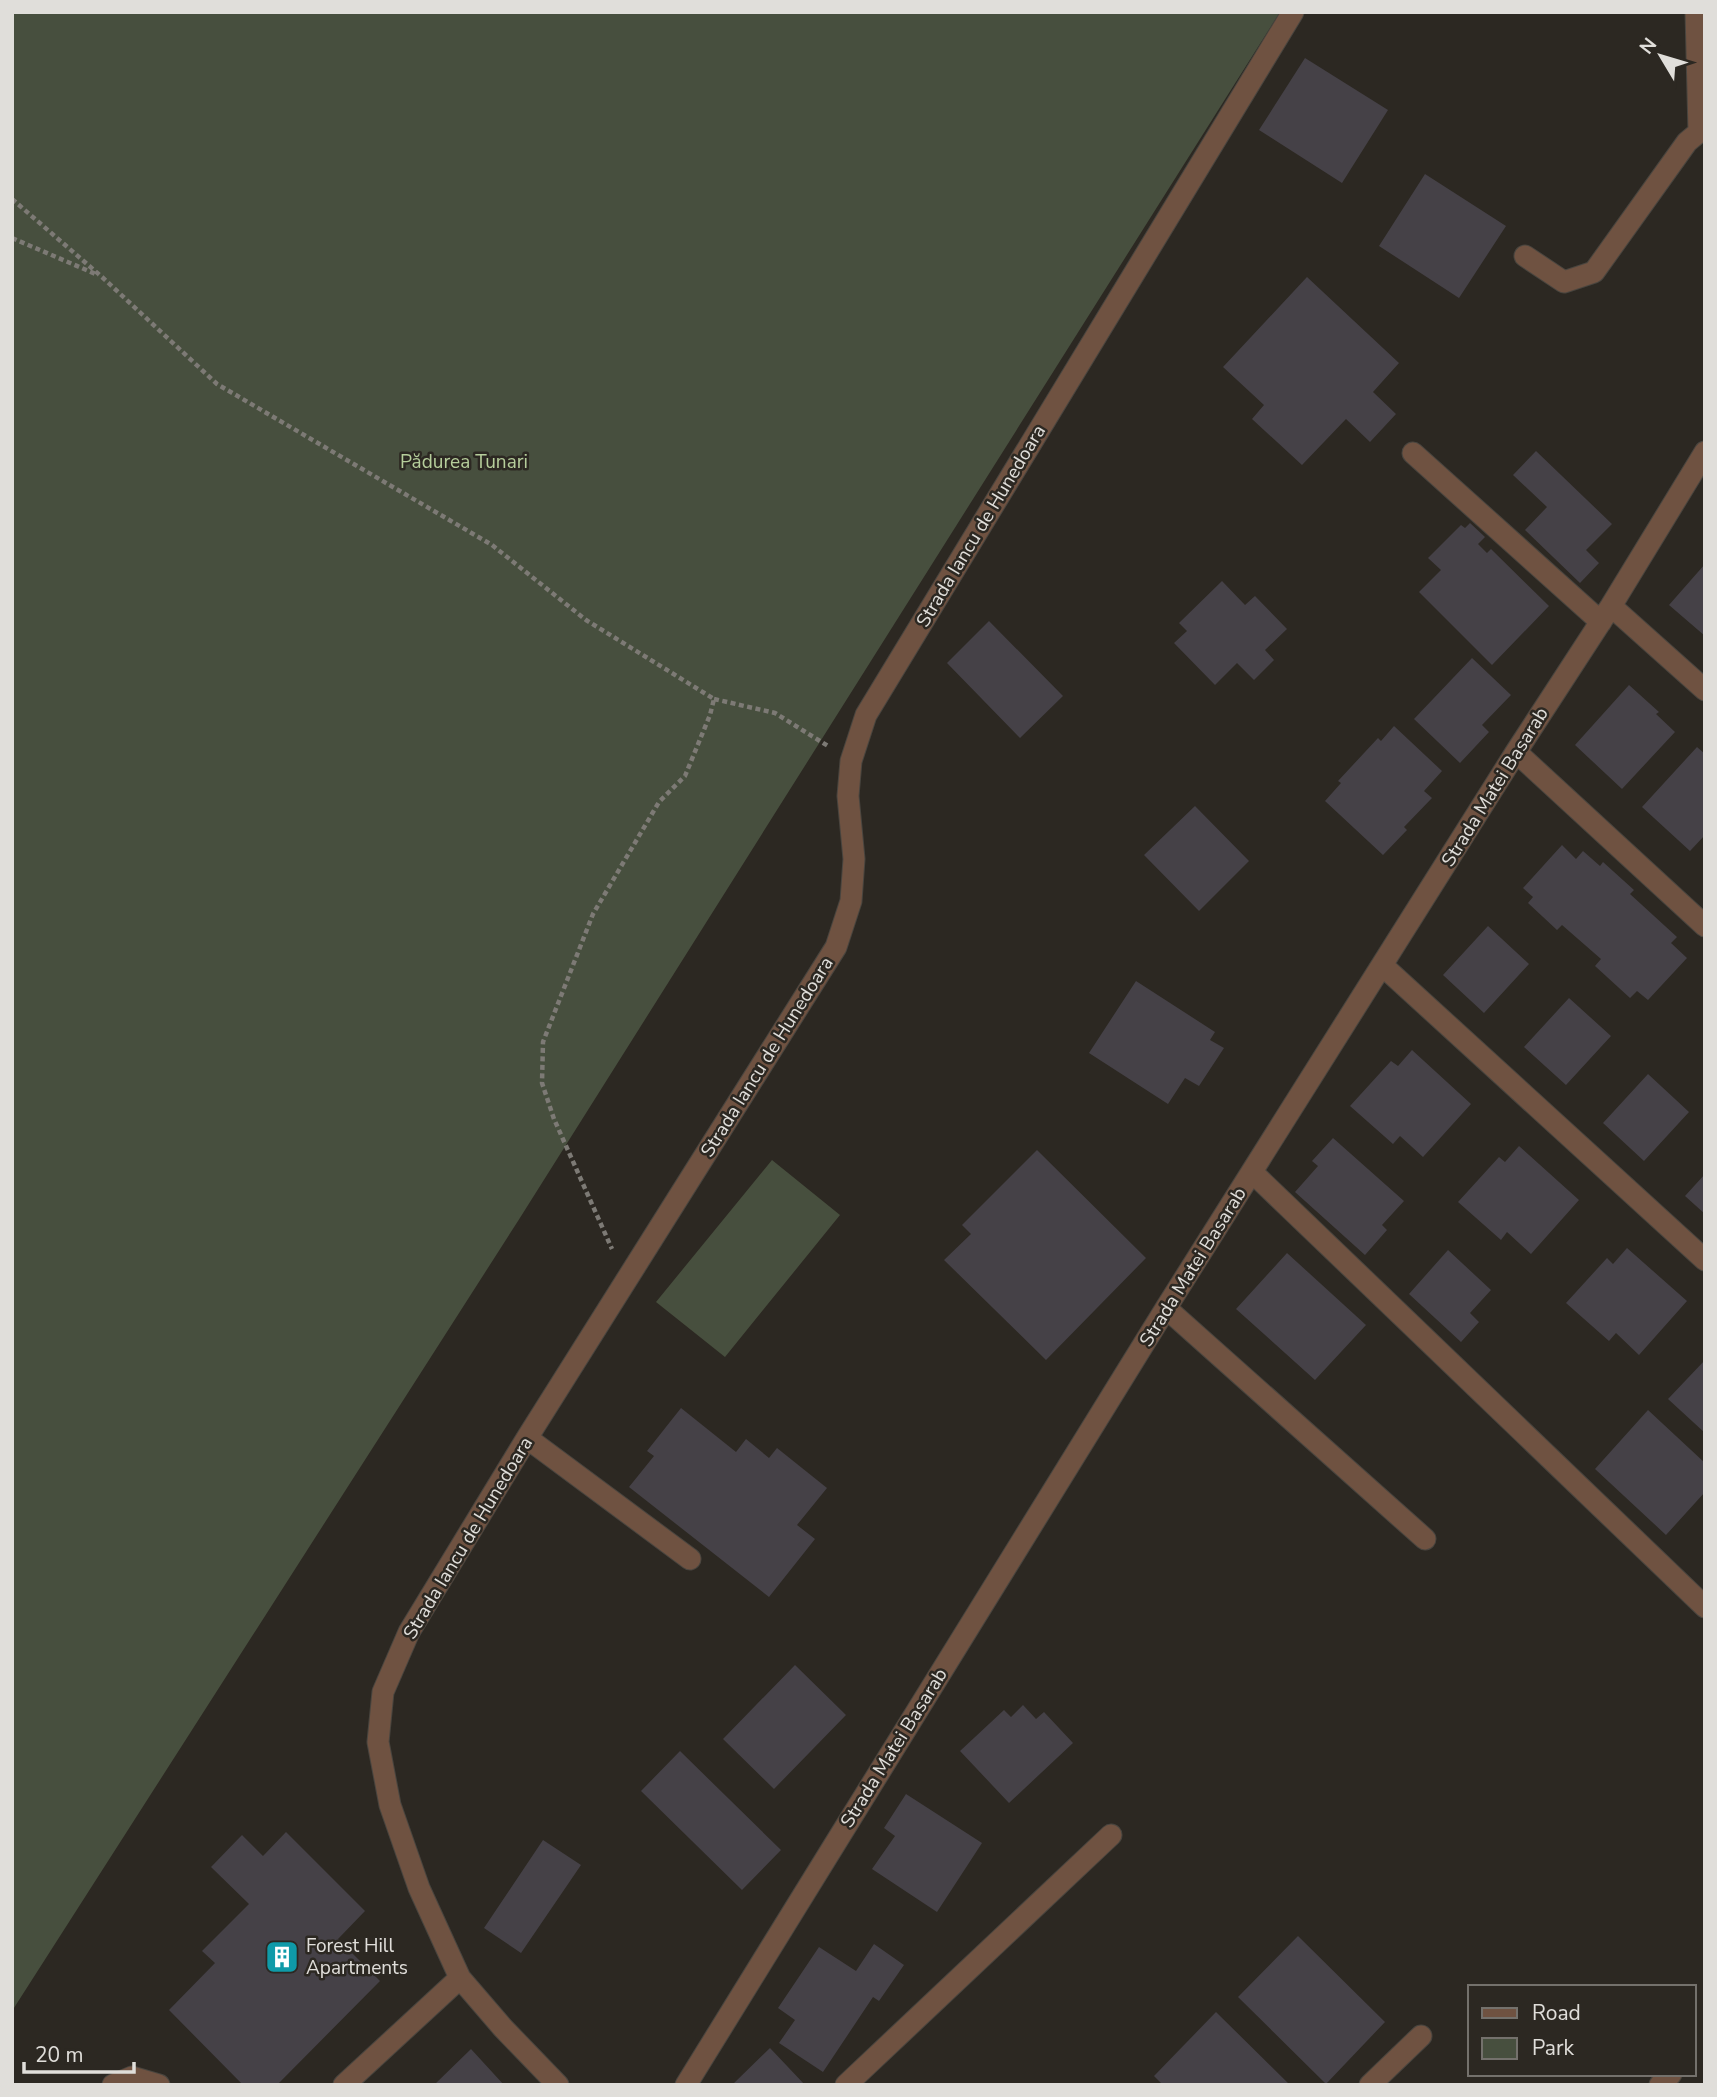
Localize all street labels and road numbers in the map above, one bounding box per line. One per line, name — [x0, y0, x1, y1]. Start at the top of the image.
street label: Strada Iancu de Hunedoara — [910, 420, 1052, 632]
street label: Strada Matei Basarab — [1435, 702, 1555, 872]
street label: Strada Iancu de Hunedoara — [695, 952, 839, 1162]
street label: Strada Matei Basarab — [1133, 1182, 1253, 1352]
street label: Strada Iancu de Hunedoara — [397, 1432, 539, 1644]
street label: Strada Matei Basarab — [834, 1663, 954, 1833]

